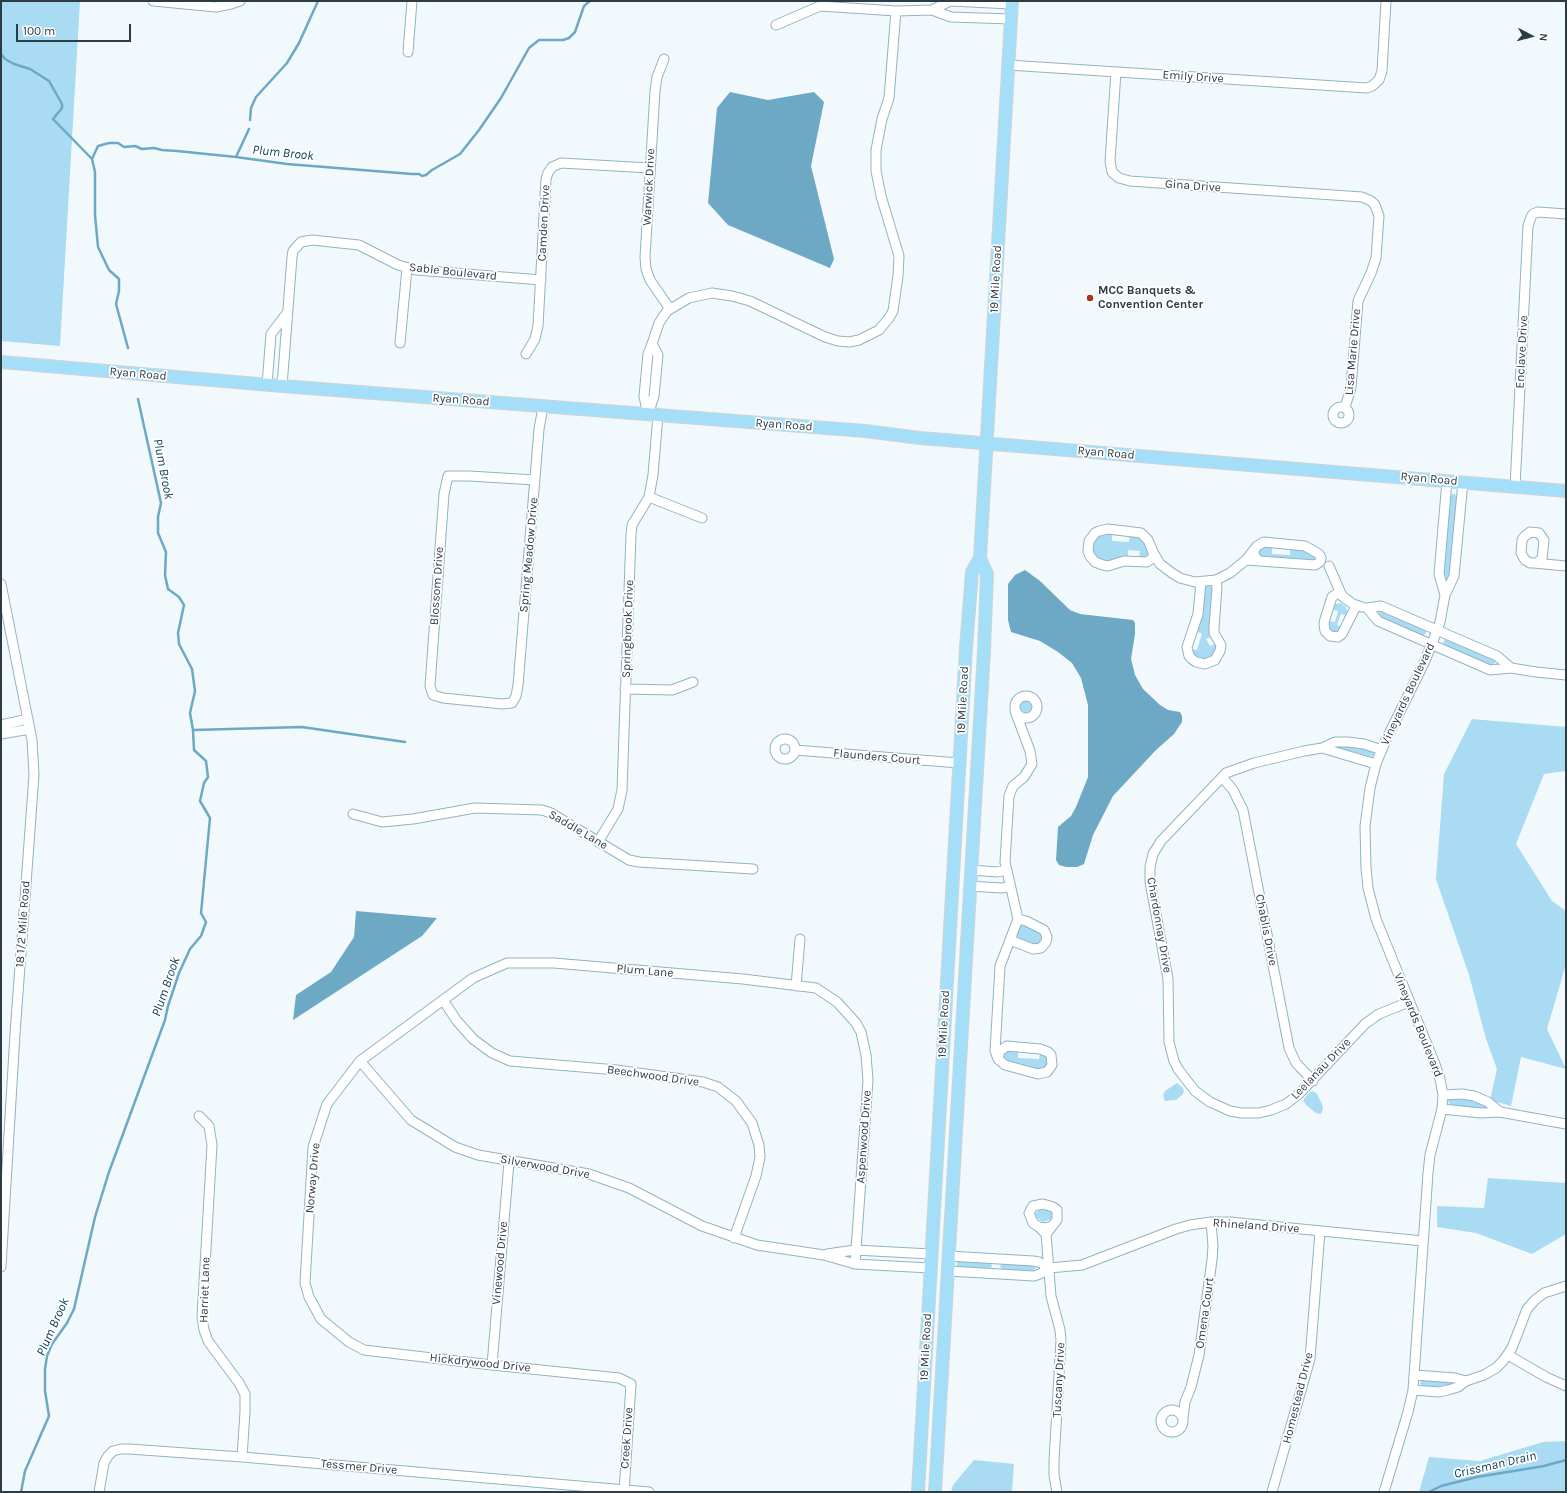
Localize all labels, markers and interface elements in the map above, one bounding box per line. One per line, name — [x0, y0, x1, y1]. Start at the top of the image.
scale bar — [18, 16, 133, 42]
north arrow — [1511, 16, 1551, 56]
text: 100 m — [23, 24, 55, 38]
text: N — [1537, 33, 1550, 42]
street label: Emily Drive — [1162, 68, 1224, 86]
water label: Plum Brook — [252, 142, 314, 164]
street label: Warwick Drive — [640, 148, 658, 226]
street label: Gina Drive — [1165, 177, 1221, 195]
street label: Camden Drive — [535, 184, 553, 262]
street label: 19 Mile Road — [987, 245, 1005, 313]
street label: Sable Boulevard — [408, 260, 498, 284]
place label: MCC Banquets & Convention Center — [1098, 284, 1203, 312]
marker: MCC Banquets & Convention Center — [1085, 293, 1095, 303]
street label: Lisa Marie Drive — [1342, 308, 1364, 396]
street label: Enclave Drive — [1513, 315, 1531, 389]
street label: Ryan Road — [109, 364, 167, 384]
street label: Ryan Road — [432, 391, 490, 409]
street label: Ryan Road — [755, 416, 813, 434]
water label: Plum Brook — [149, 437, 177, 501]
street label: Ryan Road — [1077, 443, 1135, 463]
street label: Ryan Road — [1400, 469, 1458, 489]
street label: Spring Meadow Drive — [517, 497, 541, 613]
street label: Blossom Drive — [427, 546, 447, 626]
street label: Springbrook Drive — [619, 580, 637, 678]
street label: Vineyards Boulevard — [1378, 640, 1438, 748]
street label: 19 Mile Road — [954, 666, 972, 734]
street label: Flaunders Court — [833, 746, 921, 768]
street label: Saddle Lane — [546, 807, 610, 853]
street label: Chardonnay Drive — [1144, 876, 1174, 974]
street label: 18 1/2 Mile Road — [13, 880, 33, 968]
street label: Chablis Drive — [1252, 893, 1280, 967]
water label: Plum Brook — [149, 955, 183, 1019]
street label: Plum Lane — [616, 961, 674, 981]
street label: Vineyards Boulevard — [1390, 971, 1446, 1079]
street label: 19 Mile Road — [935, 990, 953, 1058]
street label: Leelanau Drive — [1288, 1035, 1354, 1103]
street label: Beechwood Drive — [606, 1062, 700, 1090]
street label: Aspenwood Drive — [854, 1090, 874, 1184]
street label: Norway Drive — [303, 1142, 323, 1214]
street label: Silverwood Drive — [499, 1152, 591, 1182]
street label: Rhineland Drive — [1212, 1216, 1300, 1236]
street label: Vinewood Drive — [489, 1221, 511, 1305]
street label: Harriet Lane — [197, 1257, 213, 1323]
street label: Omena Court — [1193, 1276, 1217, 1350]
water label: Plum Brook — [33, 1296, 73, 1358]
street label: 19 Mile Road — [917, 1313, 935, 1381]
street label: Tuscany Drive — [1050, 1342, 1068, 1418]
street label: Hickdrywood Drive — [429, 1351, 531, 1375]
street label: Homestead Drive — [1280, 1351, 1316, 1445]
street label: Creek Drive — [618, 1407, 636, 1469]
water label: Crissman Drain — [1452, 1448, 1538, 1482]
street label: Tessmer Drive — [320, 1456, 398, 1478]

